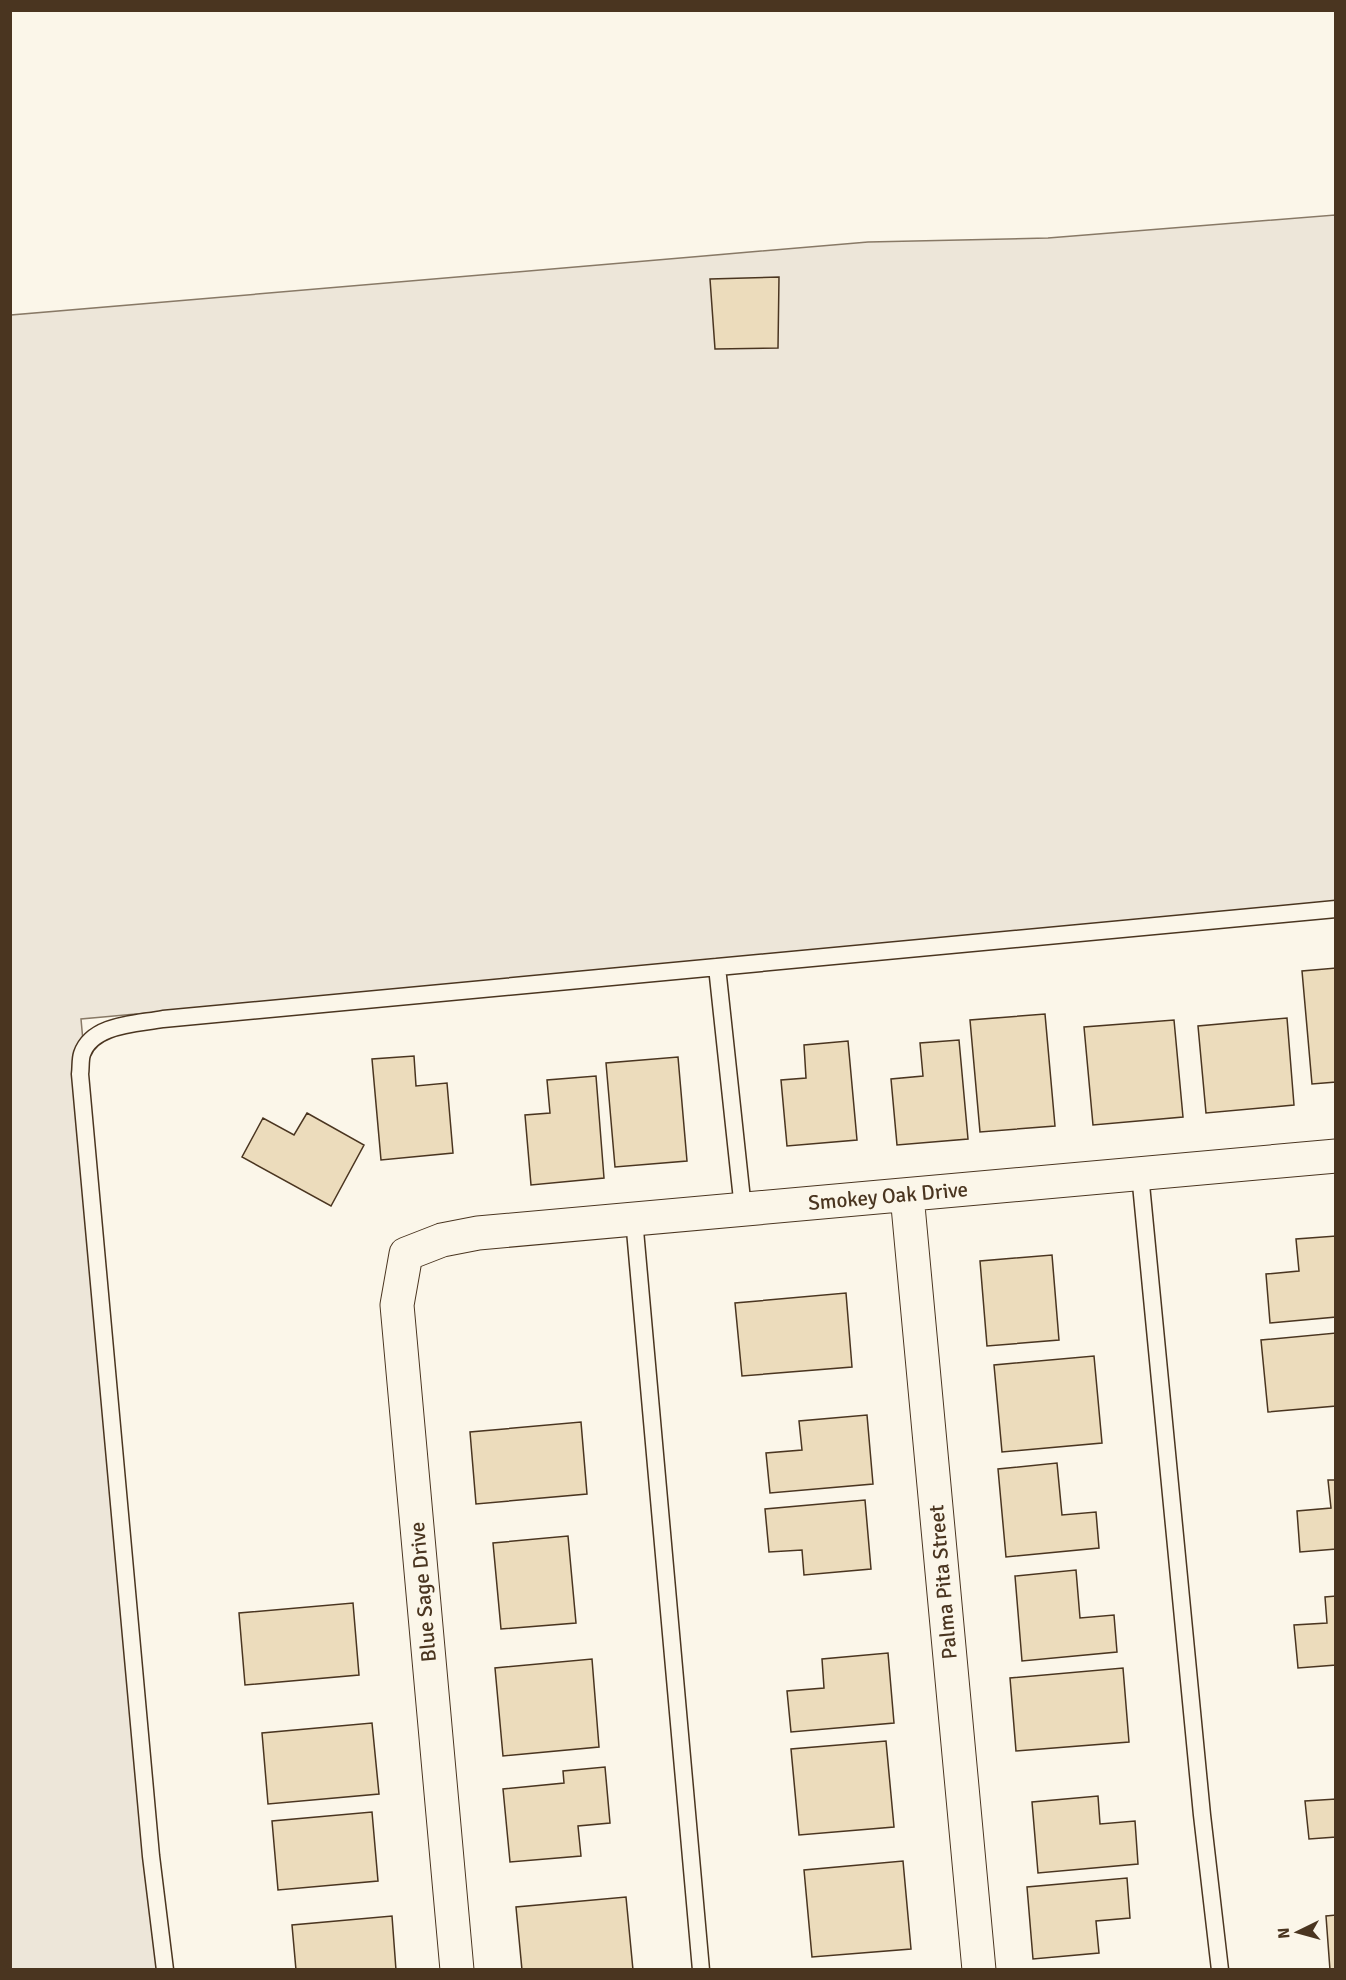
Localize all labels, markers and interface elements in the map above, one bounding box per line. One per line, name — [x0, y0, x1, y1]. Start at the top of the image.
street label: Smokey Oak Drive — [807, 1176, 969, 1216]
street label: Palma Pita Street — [923, 1504, 963, 1660]
street label: Blue Sage Drive — [404, 1521, 442, 1663]
north arrow — [1268, 1902, 1328, 1962]
text: N — [1274, 1927, 1295, 1940]

